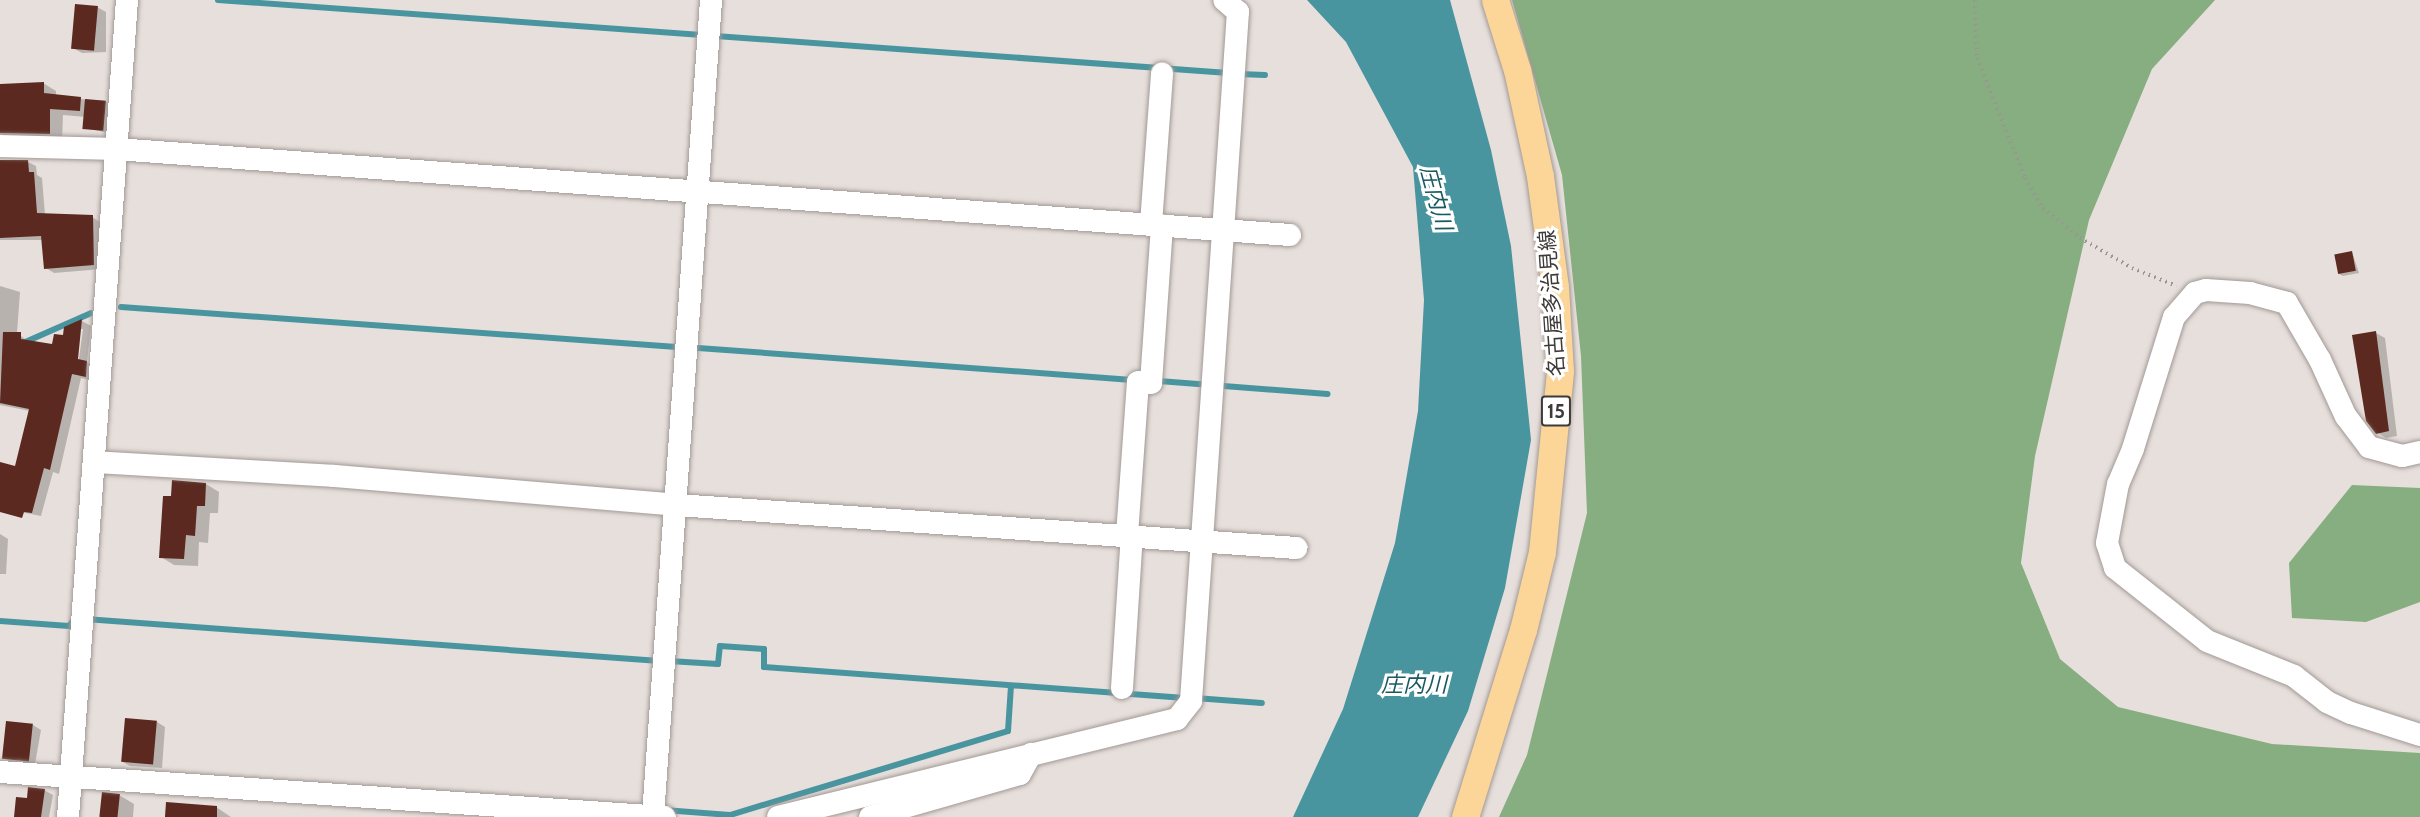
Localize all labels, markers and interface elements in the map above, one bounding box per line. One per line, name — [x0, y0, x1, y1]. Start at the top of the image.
water label: 庄内川 — [1415, 163, 1457, 233]
street label: 名古屋多治見線 — [1534, 229, 1570, 377]
road number: 15 — [1540, 394, 1572, 428]
water label: 庄内川 — [1381, 672, 1447, 698]

